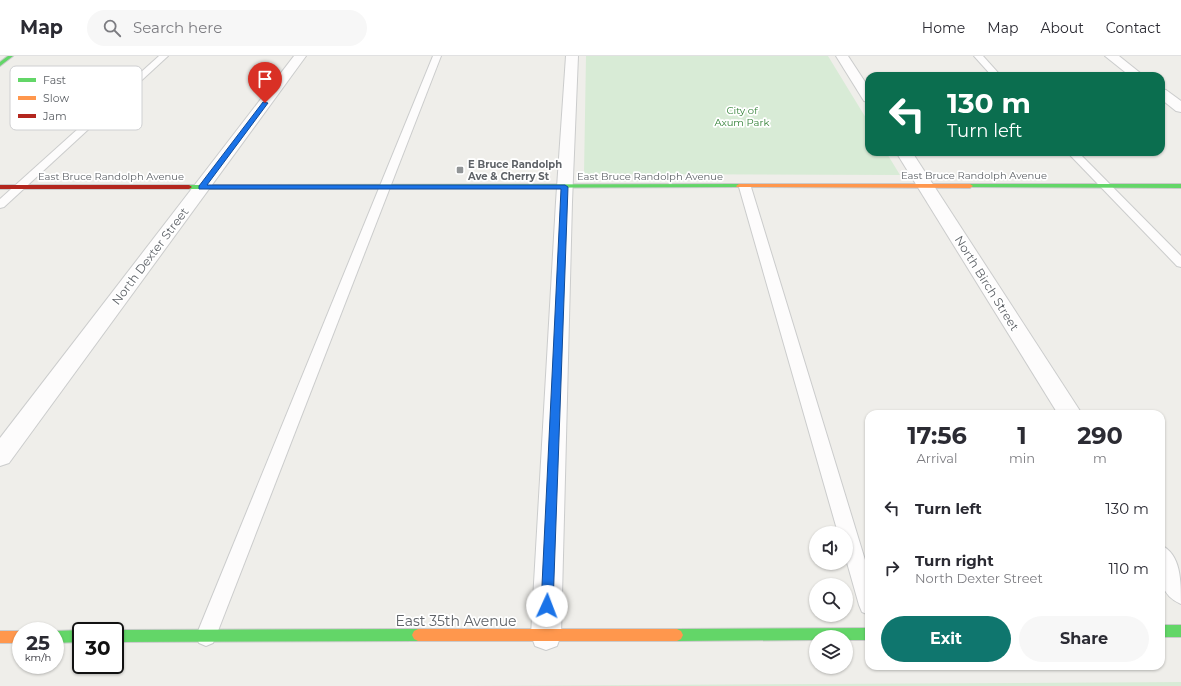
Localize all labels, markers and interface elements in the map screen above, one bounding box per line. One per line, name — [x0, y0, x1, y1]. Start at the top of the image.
search box — [87, 10, 367, 46]
text: Map — [20, 16, 63, 39]
icon: search — [101, 17, 123, 39]
text: Search here — [133, 18, 222, 37]
text: Home — [922, 19, 965, 37]
text: Map — [987, 19, 1018, 37]
text: About — [1040, 19, 1084, 37]
text: Contact — [1106, 19, 1161, 37]
pin — [248, 62, 282, 103]
legend — [10, 66, 142, 130]
icon: arrive — [254, 68, 276, 90]
text: Fast — [43, 73, 67, 87]
text: 130 m — [947, 86, 1031, 120]
icon: left — [881, 88, 933, 140]
text: Slow — [43, 91, 69, 105]
park label: City of Axum Park — [715, 104, 769, 129]
text: Jam — [42, 109, 67, 123]
text: Turn left — [947, 120, 1022, 142]
place label: E Bruce Randolph Ave & Cherry St — [467, 158, 562, 183]
marker: E Bruce Randolph Ave & Cherry St — [455, 165, 465, 175]
street label: East Bruce Randolph Avenue — [901, 169, 1047, 182]
street label: East Bruce Randolph Avenue — [38, 170, 184, 183]
street label: East Bruce Randolph Avenue — [577, 170, 723, 183]
street label: North Dexter Street — [109, 204, 192, 308]
street label: North Birch Street — [952, 233, 1022, 334]
text: 17:56 — [907, 421, 967, 450]
text: 1 — [1017, 421, 1027, 450]
text: 290 — [1077, 421, 1123, 450]
text: Arrival — [916, 450, 957, 466]
text: min — [1009, 450, 1035, 466]
text: m — [1093, 450, 1107, 466]
icon: left — [881, 497, 903, 519]
text: Turn left — [915, 499, 982, 518]
text: 130 m — [1105, 499, 1149, 518]
map controls — [809, 526, 853, 674]
button: sound — [809, 526, 853, 570]
text: Turn right — [915, 551, 994, 570]
icon: right — [881, 557, 903, 579]
text: 110 m — [1108, 559, 1149, 578]
text: North Dexter Street — [915, 570, 1043, 586]
button: search — [809, 578, 853, 622]
position arrow — [526, 585, 568, 627]
street label: East 35th Avenue — [395, 612, 517, 630]
button: Exit — [881, 616, 1011, 662]
button: Share — [1019, 616, 1149, 662]
speed limit sign: 30 — [72, 622, 124, 674]
button: layers — [809, 630, 853, 674]
text: 25 — [26, 631, 50, 655]
text: km/h — [25, 651, 51, 664]

